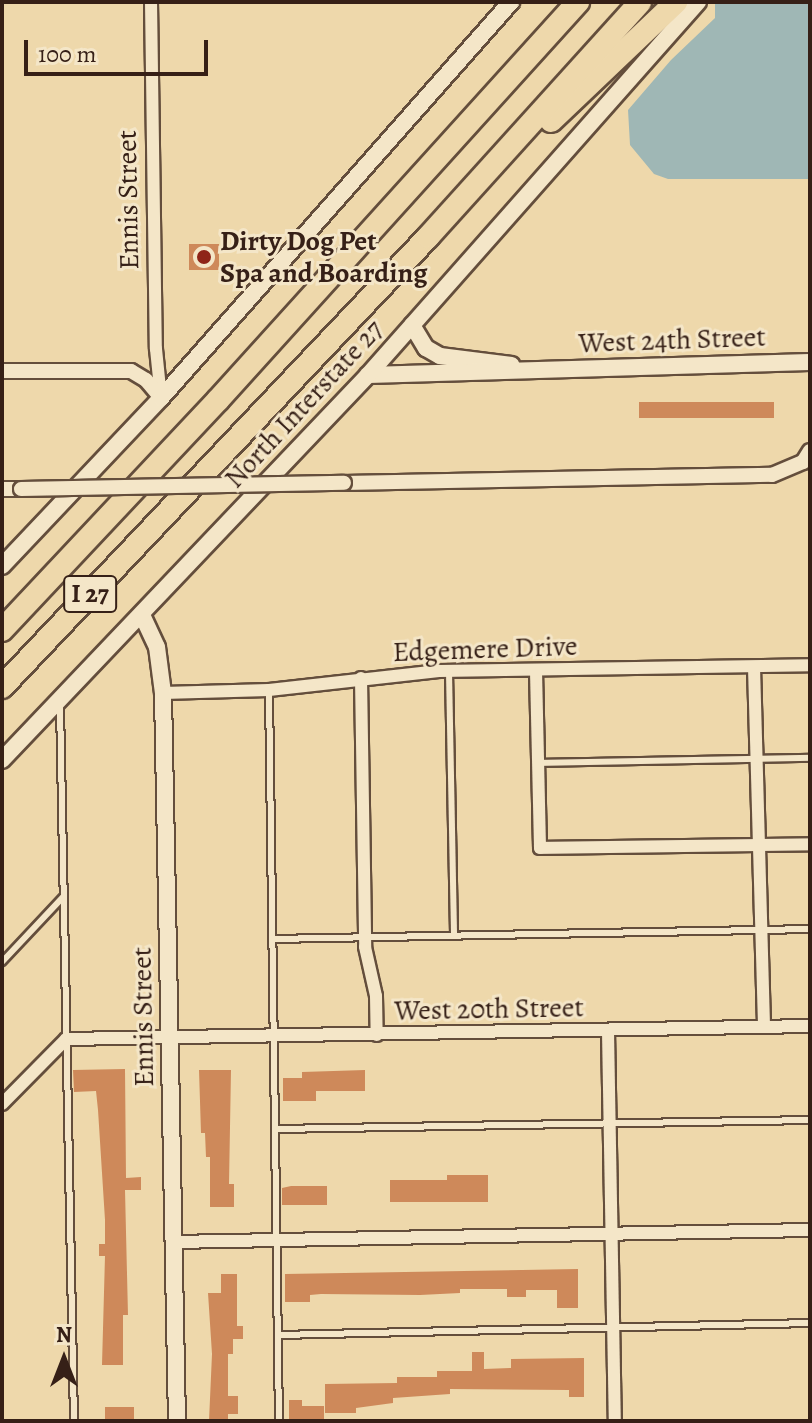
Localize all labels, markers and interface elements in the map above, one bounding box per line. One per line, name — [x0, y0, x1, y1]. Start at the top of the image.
scale bar — [28, 24, 212, 74]
text: 100 m — [38, 38, 97, 70]
street label: Ennis Street — [110, 130, 146, 270]
place label: Dirty Dog Pet Spa and Boarding — [220, 224, 428, 290]
marker: Dirty Dog Pet Spa and Boarding — [195, 248, 213, 266]
street label: North Interstate 27 — [218, 313, 390, 495]
street label: West 24th Street — [578, 320, 766, 360]
road number: I 27 — [62, 572, 118, 616]
street label: Edgemere Drive — [392, 629, 578, 669]
street label: Ennis Street — [125, 947, 161, 1087]
street label: West 20th Street — [394, 991, 584, 1027]
north arrow — [24, 1319, 104, 1399]
text: N — [56, 1320, 72, 1350]

